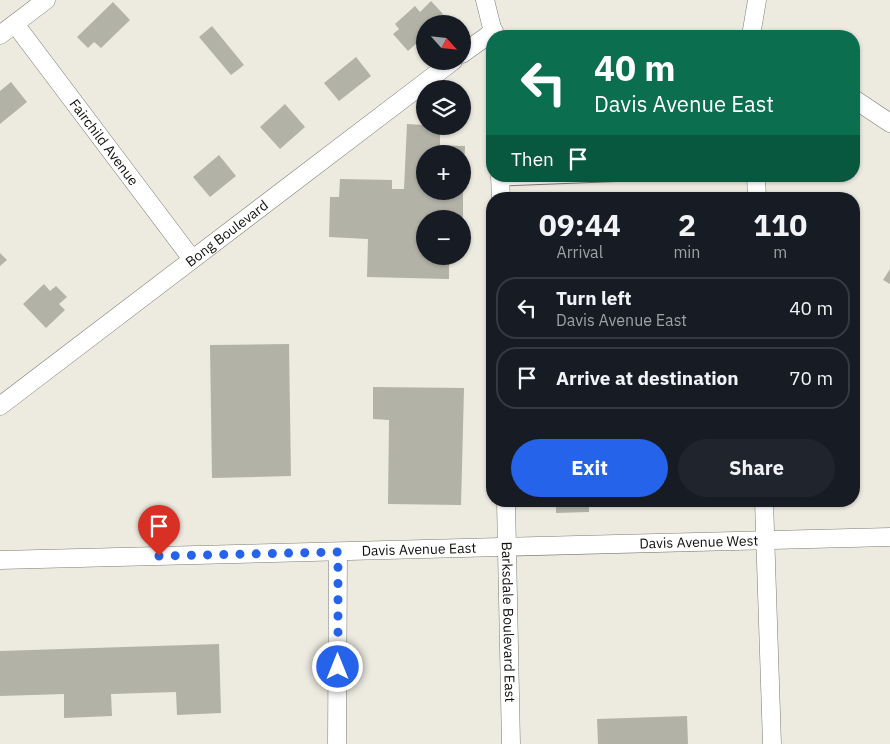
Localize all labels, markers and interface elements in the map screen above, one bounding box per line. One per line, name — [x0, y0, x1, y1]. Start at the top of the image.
north arrow — [416, 15, 471, 70]
map controls — [416, 15, 471, 265]
text: 40 m — [594, 45, 676, 91]
icon: left — [511, 50, 576, 115]
button: layers — [416, 80, 471, 135]
text: Davis Avenue East — [594, 89, 774, 118]
street label: Fairchild Avenue — [66, 95, 143, 189]
button: + — [416, 145, 471, 200]
icon: arrive — [564, 145, 592, 173]
text: Then — [511, 147, 554, 171]
street label: Bong Boulevard — [182, 196, 272, 271]
text: 09:44 — [539, 205, 621, 244]
text: 2 — [678, 205, 696, 244]
text: 110 — [753, 205, 807, 244]
button: − — [416, 210, 471, 265]
text: Arrival — [556, 242, 603, 262]
text: min — [673, 242, 700, 262]
text: m — [773, 242, 787, 262]
text: Turn left — [556, 286, 632, 310]
icon: left — [513, 294, 541, 322]
text: 40 m — [789, 296, 833, 320]
text: Davis Avenue East — [556, 310, 687, 330]
icon: arrive — [513, 364, 541, 392]
text: Arrive at destination — [556, 366, 739, 390]
text: 70 m — [789, 366, 833, 390]
button: Exit — [511, 439, 668, 497]
button: Share — [678, 439, 835, 497]
pin — [138, 505, 180, 556]
icon: arrive — [145, 512, 173, 540]
street label: Davis Avenue West — [639, 531, 759, 552]
street label: Davis Avenue East — [361, 539, 477, 560]
street label: Barksdale Boulevard East — [498, 541, 519, 703]
position arrow — [311, 640, 363, 692]

